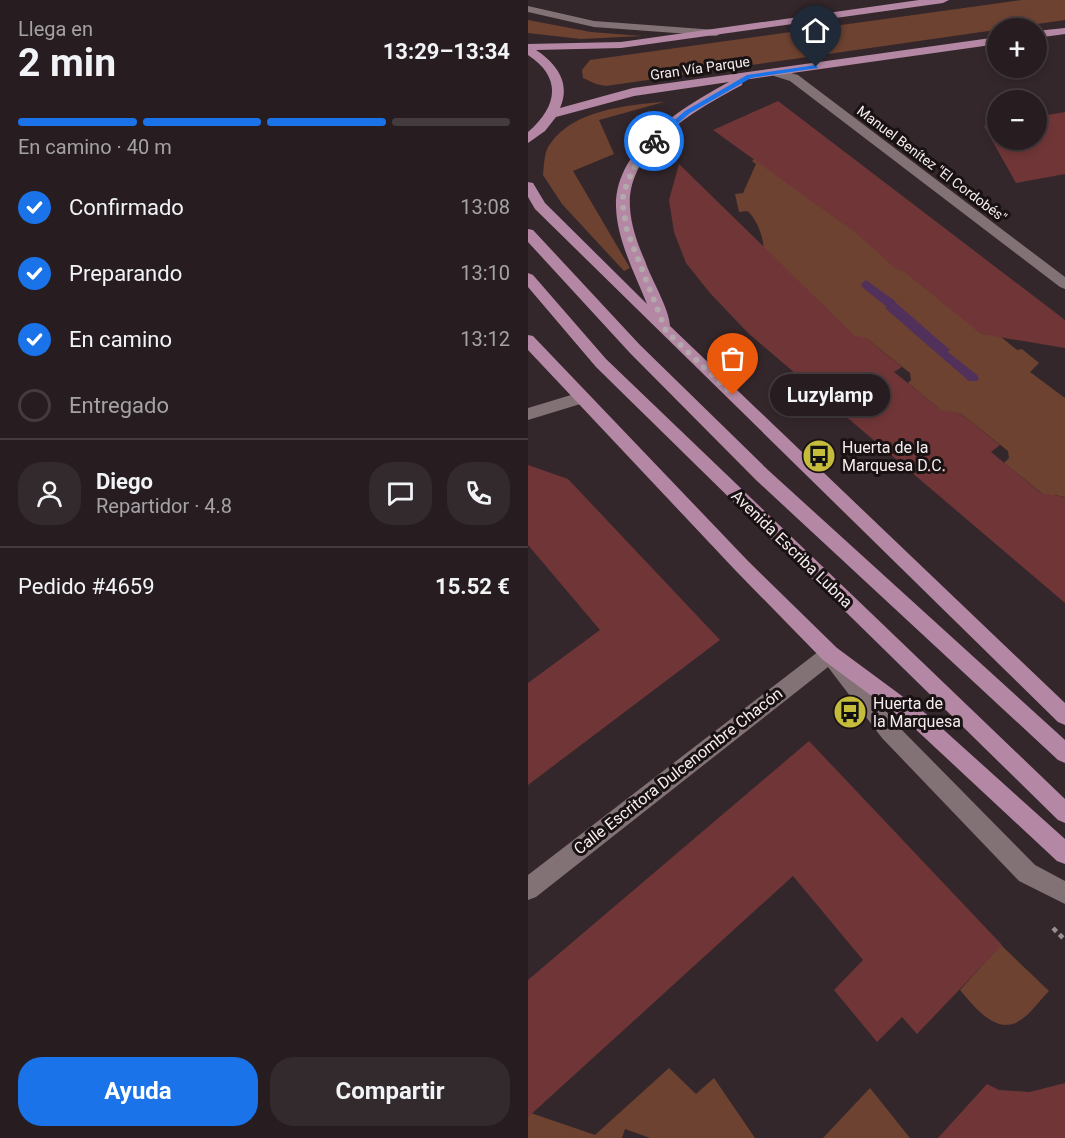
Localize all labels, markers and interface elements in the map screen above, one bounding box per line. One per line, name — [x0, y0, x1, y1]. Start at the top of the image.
pin — [790, 5, 841, 67]
icon: home — [799, 14, 832, 47]
text: Llega en — [18, 17, 93, 41]
map controls — [987, 18, 1047, 150]
button: + — [987, 18, 1047, 78]
text: 13:29–13:34 — [383, 39, 510, 64]
text: 2 min — [18, 40, 116, 86]
street label: Gran Vía Parque — [649, 53, 751, 83]
button: − — [987, 90, 1047, 150]
street label: Manuel Benítez "El Cordobés" — [854, 102, 1010, 226]
courier — [624, 111, 684, 171]
icon: bike — [638, 125, 671, 158]
text: En camino · 40 m — [18, 135, 172, 159]
icon: check — [18, 191, 51, 224]
text: Confirmado — [69, 195, 184, 220]
text: 13:08 — [460, 195, 510, 219]
icon: check — [18, 257, 51, 290]
text: Preparando — [69, 261, 182, 286]
text: 13:10 — [460, 261, 510, 285]
icon: check — [18, 323, 51, 356]
text: En camino — [69, 327, 172, 352]
text: 13:12 — [460, 327, 510, 351]
pin — [707, 333, 758, 395]
icon: bag — [716, 342, 749, 375]
callout: Luzylamp — [769, 374, 889, 416]
text: Luzylamp — [787, 383, 873, 407]
text: Entregado — [69, 393, 169, 418]
bus stop icon: Huerta de la Marquesa D.C. — [801, 438, 837, 474]
place label: Huerta de la Marquesa D.C. — [842, 438, 946, 475]
button: person — [18, 462, 81, 525]
button: chat — [369, 462, 432, 525]
button: phone — [447, 462, 510, 525]
text: Diego — [96, 469, 153, 494]
street label: Avenida Escriba Lubna — [728, 486, 856, 612]
text: Repartidor · 4.8 — [96, 494, 232, 518]
text: Pedido #4659 — [18, 574, 155, 599]
text: 15.52 € — [435, 574, 510, 599]
street label: Calle Escritora Dulcenombre Chacón — [570, 684, 786, 858]
bus stop icon: Huerta de la Marquesa — [832, 694, 868, 730]
place label: Huerta de la Marquesa — [873, 694, 961, 731]
button: Ayuda — [18, 1057, 258, 1126]
button: Compartir — [270, 1057, 510, 1126]

